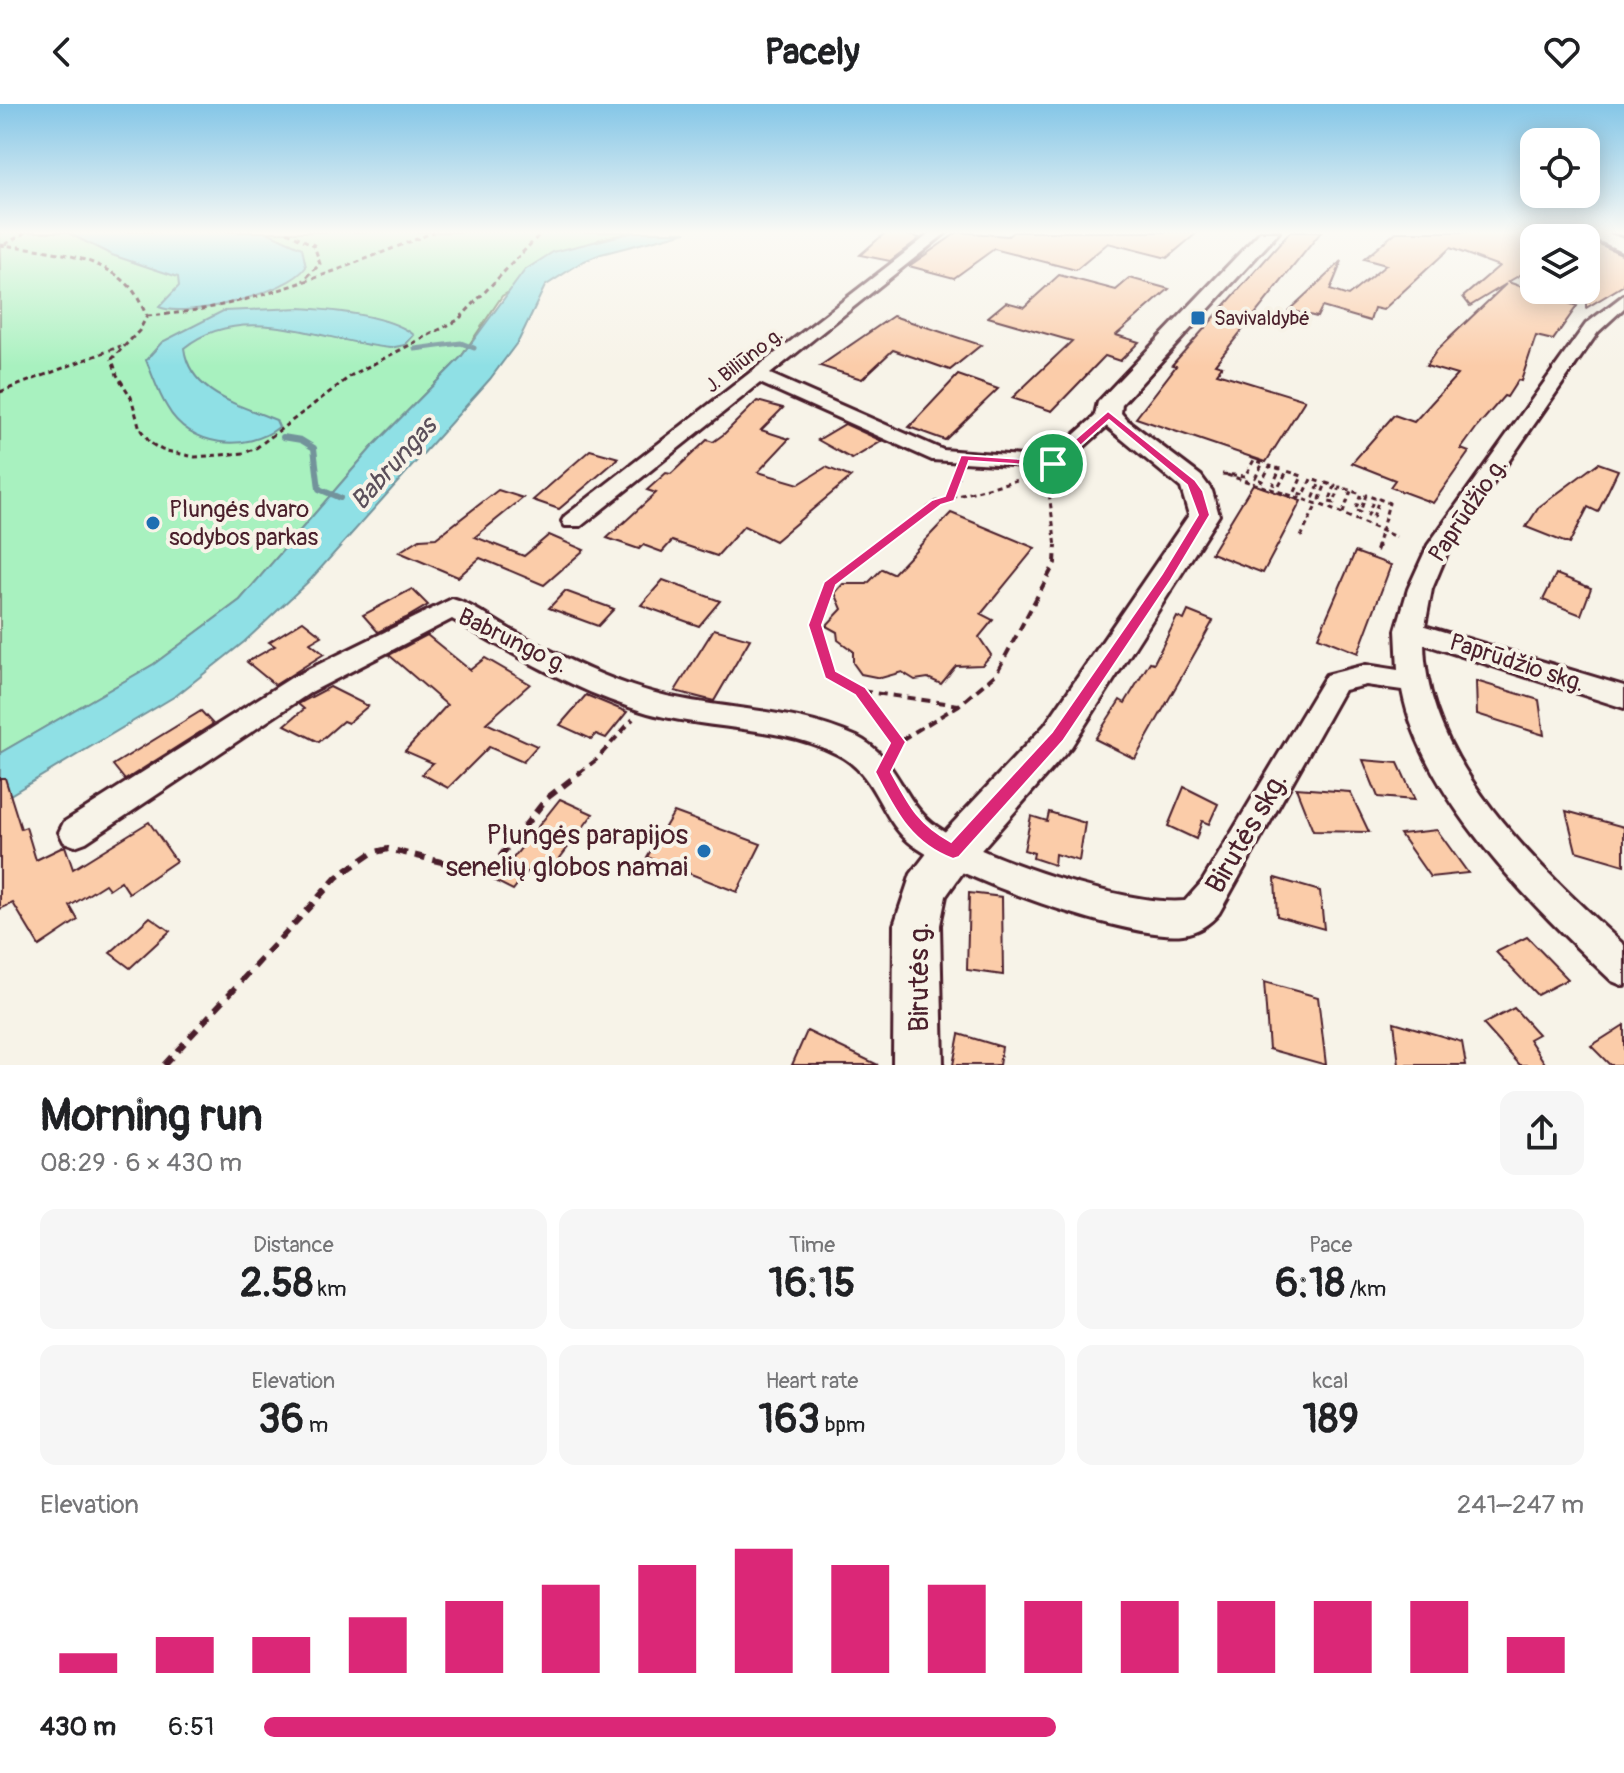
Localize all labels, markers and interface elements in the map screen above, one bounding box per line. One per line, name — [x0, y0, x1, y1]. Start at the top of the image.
icon: back — [40, 30, 84, 74]
text: Pacely — [764, 30, 860, 75]
icon: heart — [1540, 30, 1584, 74]
map controls — [1520, 128, 1600, 304]
button: locate — [1520, 128, 1600, 208]
button: layers — [1520, 224, 1600, 304]
place label: Savivaldybė — [1214, 306, 1310, 331]
marker: Savivaldybė — [1189, 309, 1207, 327]
street label: J. Biliūno g. — [700, 322, 788, 398]
water label: Babrungas — [344, 409, 446, 517]
pin — [1019, 430, 1087, 498]
icon: arrive — [1031, 442, 1075, 486]
street label: Paprūdžio g. — [1422, 452, 1514, 568]
place label: Plungės dvaro sodybos parkas — [169, 495, 318, 552]
marker: Plungės dvaro sodybos parkas — [144, 514, 162, 532]
street label: Babrungo g. — [454, 602, 572, 680]
street label: Paprūdžio skg. — [1446, 628, 1588, 698]
street label: Birutės skg. — [1198, 766, 1296, 900]
place label: Plungės parapijos senelių globos namai — [445, 818, 688, 885]
marker: Plungės parapijos senelių globos namai — [695, 842, 713, 860]
street label: Birutės g. — [902, 922, 937, 1032]
text: Morning run — [40, 1089, 263, 1144]
button: share — [1500, 1091, 1584, 1175]
text: 08:29 · 6 × 430 m — [40, 1147, 242, 1179]
text: Distance — [253, 1231, 334, 1259]
text: Time — [789, 1231, 835, 1259]
text: Pace — [1309, 1231, 1352, 1259]
text: 2.58 — [240, 1259, 313, 1308]
text: 16:15 — [769, 1259, 855, 1308]
text: 6:18 — [1275, 1259, 1345, 1308]
text: km — [313, 1275, 347, 1303]
text: /km — [1345, 1275, 1386, 1303]
text: Elevation — [251, 1367, 335, 1395]
text: Heart rate — [766, 1367, 858, 1395]
text: kcal — [1313, 1367, 1349, 1395]
text: 36 — [258, 1395, 304, 1444]
text: 163 — [759, 1395, 820, 1444]
text: 189 — [1302, 1395, 1359, 1444]
text: m — [304, 1411, 328, 1439]
text: bpm — [820, 1411, 865, 1439]
text: Elevation — [40, 1489, 139, 1521]
text: 241–247 m — [1457, 1489, 1584, 1521]
text: 430 m — [40, 1711, 116, 1743]
text: 6:51 — [168, 1711, 214, 1743]

